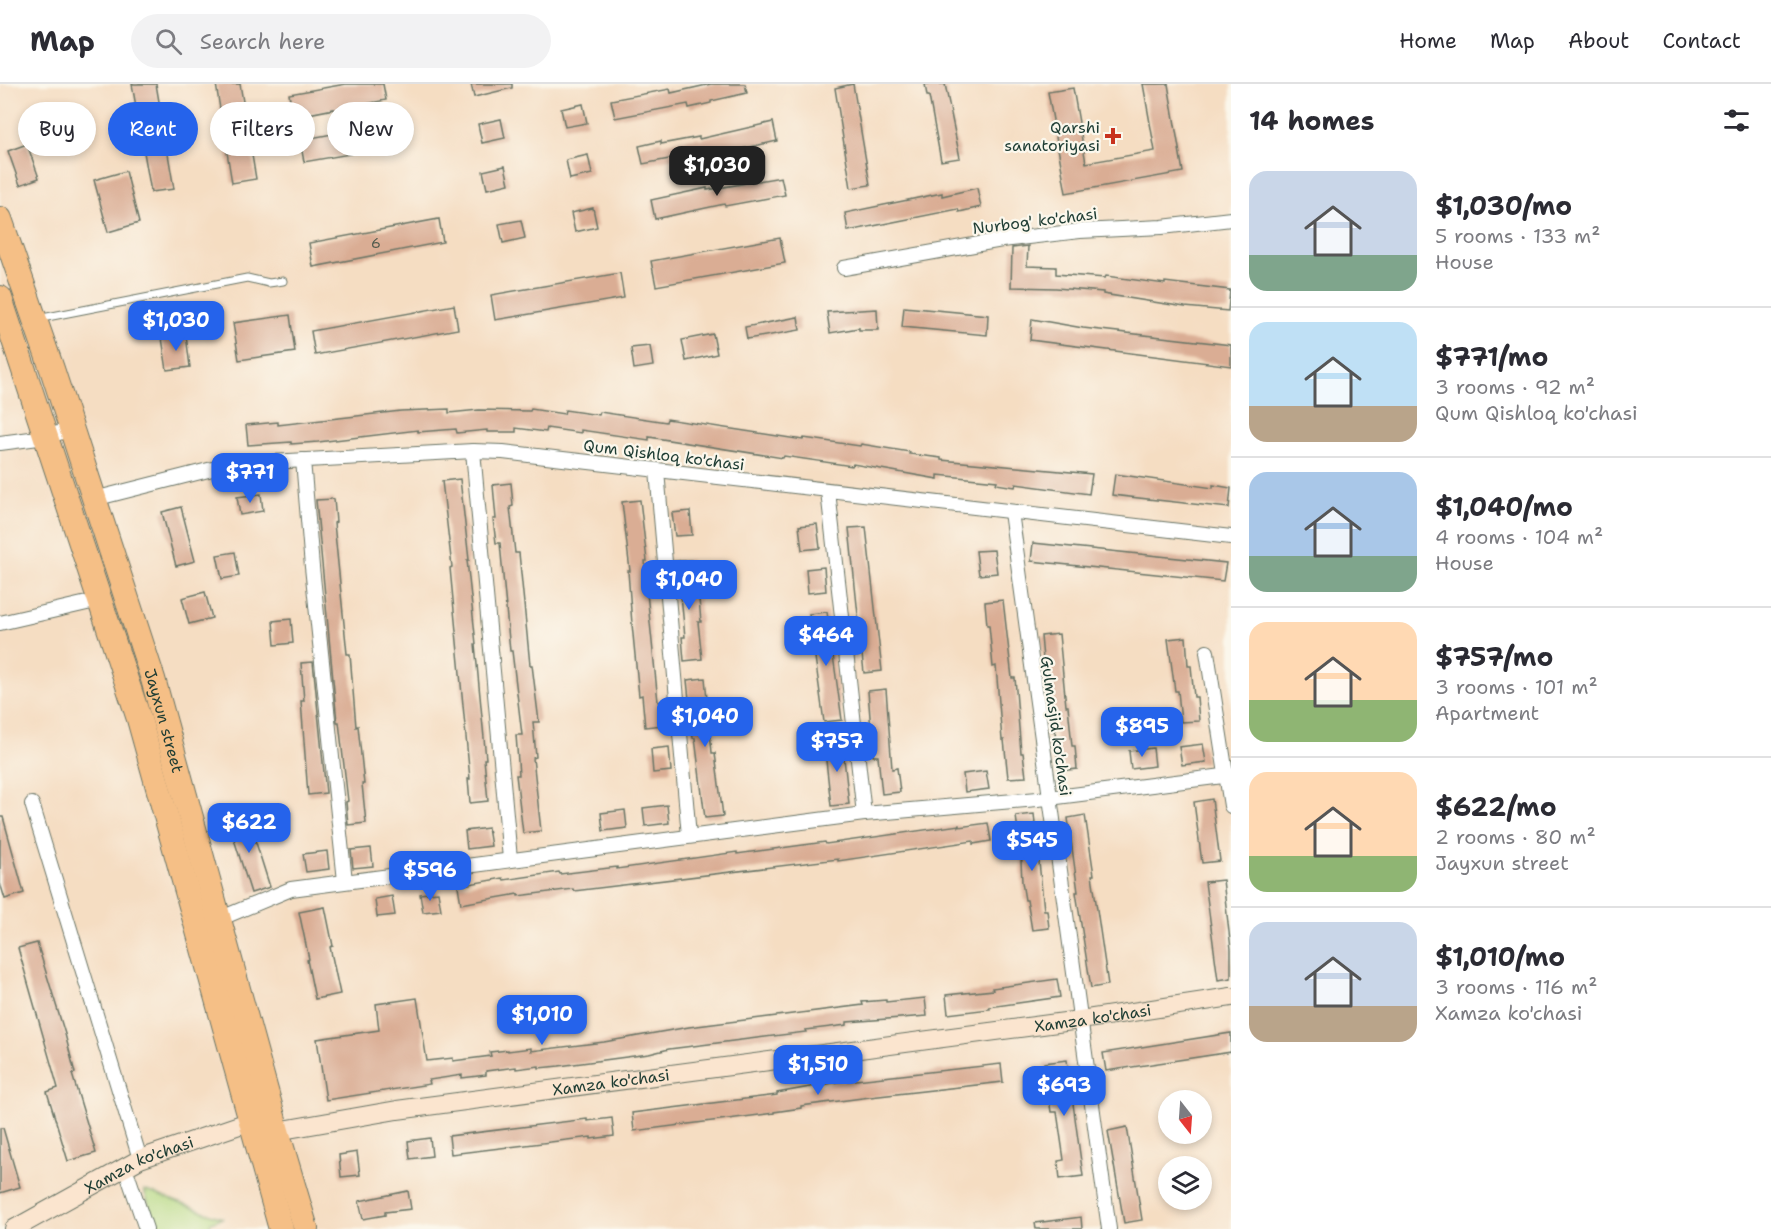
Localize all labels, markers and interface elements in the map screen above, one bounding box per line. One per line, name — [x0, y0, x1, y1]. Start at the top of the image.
search box — [131, 14, 551, 68]
text: Map — [30, 22, 95, 60]
icon: search — [152, 25, 185, 58]
text: Search here — [200, 27, 325, 56]
text: Home — [1399, 27, 1457, 55]
text: Map — [1490, 27, 1535, 55]
text: About — [1568, 27, 1629, 55]
text: Contact — [1662, 27, 1741, 55]
chip: Buy — [18, 102, 96, 156]
chip: Rent — [108, 102, 198, 156]
chip: Filters — [210, 102, 315, 156]
chip: New — [327, 102, 414, 156]
text: 14 homes — [1249, 103, 1375, 138]
icon: filters — [1720, 104, 1753, 137]
place label: Qarshi sanatoriyasi — [1004, 117, 1100, 156]
marker: Qarshi sanatoriyasi — [1104, 127, 1122, 145]
pin: $1,030 — [668, 146, 766, 197]
text: $1,030 — [683, 152, 751, 178]
text: $1,030/mo — [1435, 188, 1572, 223]
icon: home — [1297, 195, 1369, 267]
street label: Nurbog' ko'chasi — [971, 203, 1099, 239]
text: 5 rooms · 133 m² — [1435, 223, 1600, 249]
house number: 6 — [371, 234, 381, 252]
text: House — [1435, 249, 1494, 275]
pin: $1,030 — [127, 301, 225, 352]
text: $1,030 — [142, 307, 210, 333]
text: $771/mo — [1435, 339, 1548, 374]
icon: home — [1297, 346, 1369, 418]
text: 3 rooms · 92 m² — [1435, 374, 1595, 400]
text: Qum Qishloq ko'chasi — [1435, 400, 1638, 426]
street label: Qum Qishloq ko'chasi — [582, 435, 746, 475]
pin: $771 — [214, 453, 286, 504]
text: $771 — [225, 459, 275, 485]
text: $1,040/mo — [1435, 489, 1573, 524]
icon: home — [1297, 496, 1369, 568]
text: 4 rooms · 104 m² — [1435, 524, 1603, 550]
text: House — [1435, 550, 1494, 576]
pin: $1,040 — [640, 560, 738, 611]
text: $1,040 — [655, 566, 723, 592]
pin: $464 — [790, 616, 862, 667]
text: $464 — [798, 622, 854, 648]
text: $757/mo — [1435, 639, 1553, 674]
icon: home — [1297, 646, 1369, 718]
street label: Gulmasjid ko'chasi — [1036, 654, 1076, 798]
street label: Jayxun street — [140, 666, 189, 775]
text: 3 rooms · 101 m² — [1435, 674, 1598, 700]
pin: $1,040 — [656, 697, 754, 748]
text: Apartment — [1435, 700, 1539, 726]
text: $1,040 — [671, 703, 739, 729]
pin: $895 — [1106, 707, 1178, 758]
text: $895 — [1115, 713, 1169, 739]
pin: $757 — [801, 722, 873, 773]
text: $757 — [810, 728, 864, 754]
text: $622/mo — [1435, 789, 1557, 824]
icon: home — [1297, 796, 1369, 868]
pin: $622 — [213, 803, 285, 854]
text: $622 — [222, 809, 276, 835]
pin: $545 — [996, 821, 1068, 872]
text: 2 rooms · 80 m² — [1435, 824, 1596, 850]
text: $545 — [1006, 827, 1058, 853]
text: Jayxun street — [1435, 850, 1569, 876]
pin: $596 — [394, 851, 466, 902]
text: $596 — [403, 857, 457, 883]
text: $1,010/mo — [1435, 939, 1565, 974]
icon: home — [1297, 946, 1369, 1018]
text: 3 rooms · 116 m² — [1435, 974, 1597, 1000]
pin: $1,010 — [493, 995, 591, 1046]
street label: Xamza ko'chasi — [1033, 999, 1153, 1036]
text: Xamza ko'chasi — [1435, 1000, 1582, 1026]
text: $1,010 — [511, 1001, 573, 1027]
pin: $1,510 — [769, 1045, 867, 1096]
text: $1,510 — [788, 1051, 848, 1077]
street label: Xamza ko'chasi — [551, 1064, 671, 1100]
pin: $693 — [1028, 1066, 1100, 1117]
text: $693 — [1037, 1072, 1091, 1098]
north arrow — [1158, 1090, 1212, 1144]
map controls — [1158, 1090, 1212, 1210]
street label: Xamza ko'chasi — [81, 1131, 196, 1198]
button: layers — [1158, 1156, 1212, 1210]

